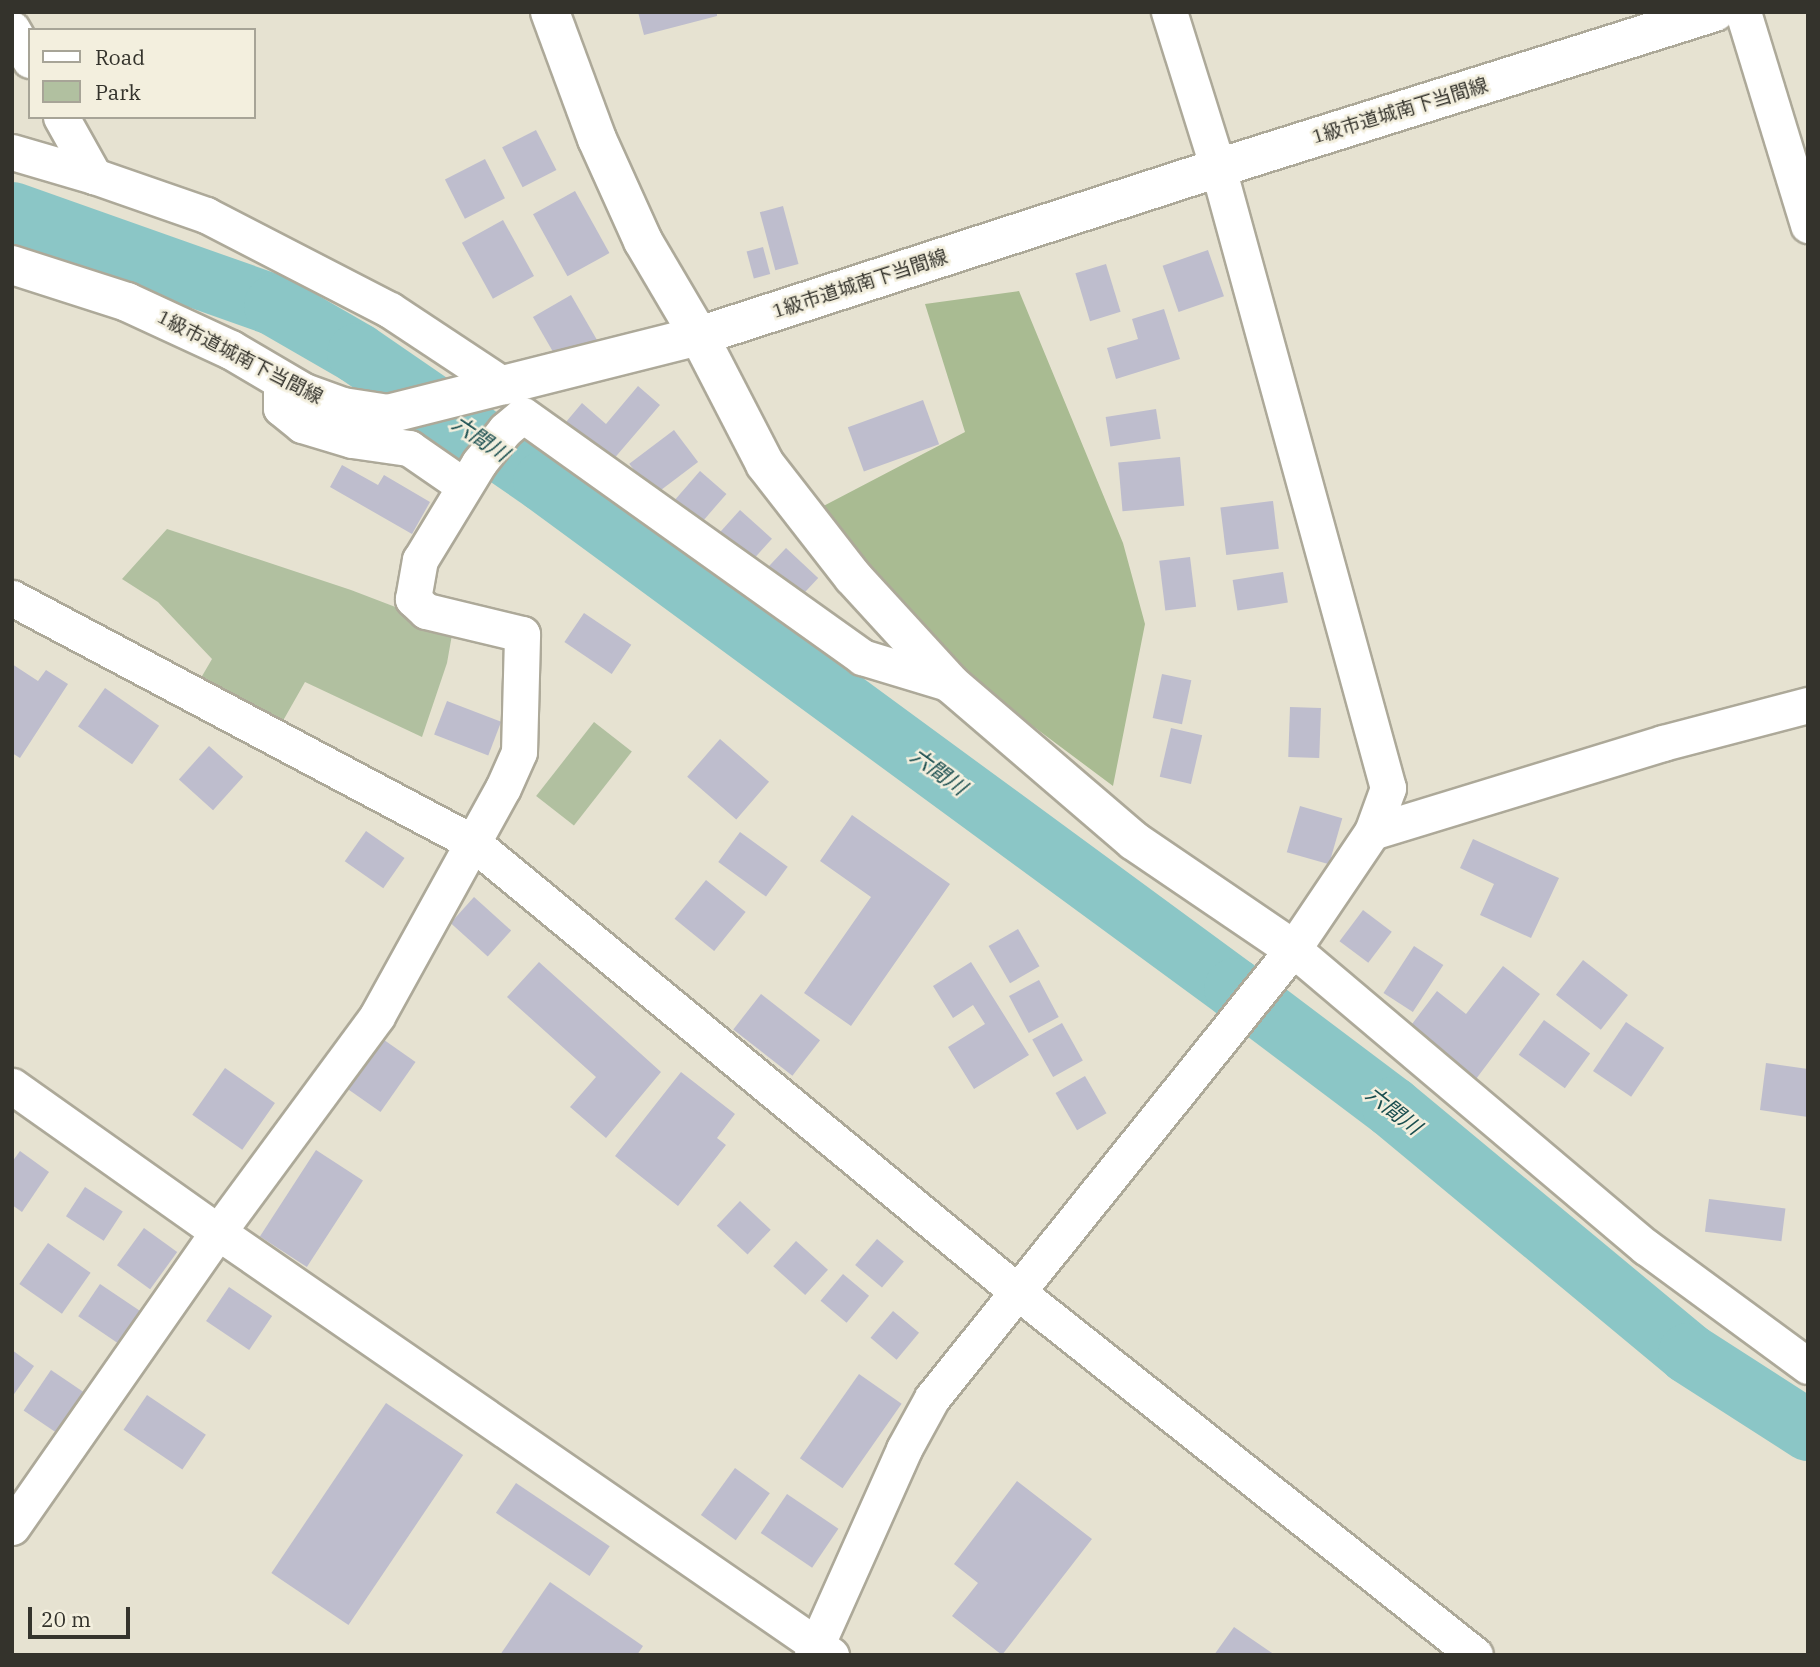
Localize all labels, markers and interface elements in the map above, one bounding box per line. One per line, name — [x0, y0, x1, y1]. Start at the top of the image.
legend — [28, 28, 256, 119]
text: Road — [95, 43, 145, 71]
street label: 1級市道城南下当間線 — [1309, 73, 1491, 149]
text: Park — [95, 78, 141, 106]
street label: 1級市道城南下当間線 — [770, 245, 950, 323]
street label: 1級市道城南下当間線 — [154, 305, 326, 409]
water label: 六間川 — [448, 410, 514, 466]
water label: 六間川 — [906, 742, 972, 800]
water label: 六間川 — [1361, 1081, 1427, 1139]
scale bar — [32, 1594, 133, 1638]
text: 20 m — [41, 1605, 91, 1633]

